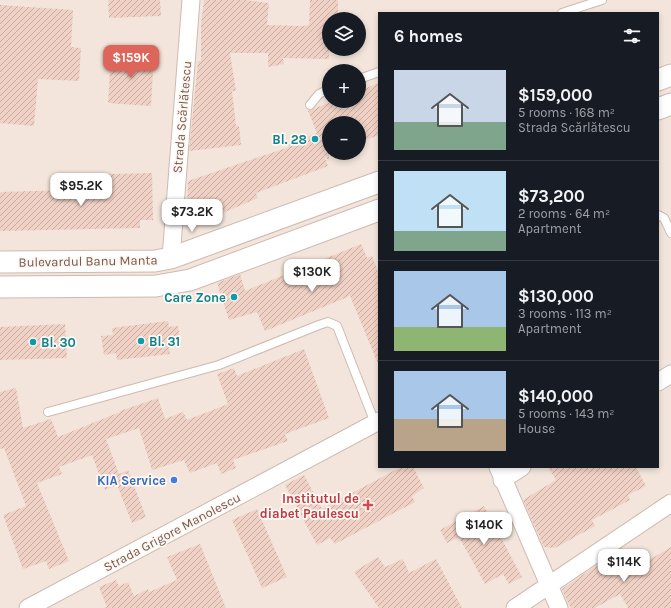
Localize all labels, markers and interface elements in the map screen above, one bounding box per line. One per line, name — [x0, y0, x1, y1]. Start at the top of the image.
map controls — [322, 12, 366, 160]
button: layers — [322, 12, 366, 56]
icon: filters — [621, 25, 643, 47]
text: 6 homes — [394, 26, 463, 46]
pin: $159K — [103, 45, 159, 79]
text: $159K — [112, 50, 150, 65]
street label: Strada Scărlătescu — [170, 60, 194, 174]
button: + — [322, 64, 366, 108]
text: $159,000 — [518, 85, 593, 105]
icon: home — [426, 86, 474, 134]
text: 5 rooms · 168 m² — [518, 105, 615, 120]
button: − — [322, 116, 366, 160]
text: Strada Scărlătescu — [518, 120, 631, 135]
place label: Bl. 28 — [272, 132, 307, 147]
marker: Bl. 28 — [310, 134, 320, 144]
pin: $95.2K — [48, 173, 114, 207]
text: $95.2K — [59, 178, 103, 193]
text: $73,200 — [518, 186, 585, 206]
icon: home — [426, 187, 474, 235]
pin: $73.2K — [159, 199, 225, 233]
text: $73.2K — [171, 204, 213, 219]
text: 2 rooms · 64 m² — [518, 206, 610, 221]
text: Apartment — [518, 221, 581, 236]
street label: Bulevardul Banu Manta — [18, 252, 158, 270]
pin: $130K — [284, 259, 340, 293]
text: $130K — [293, 264, 331, 279]
text: $130,000 — [518, 286, 594, 306]
icon: home — [426, 287, 474, 335]
place label: Care Zone — [164, 290, 226, 305]
marker: Care Zone — [229, 292, 239, 302]
text: 3 rooms · 113 m² — [518, 306, 612, 321]
text: Apartment — [518, 321, 581, 336]
place label: Bl. 31 — [149, 334, 180, 349]
place label: Bl. 30 — [41, 335, 76, 350]
marker: Bl. 31 — [136, 336, 146, 346]
marker: Bl. 30 — [28, 337, 38, 347]
text: $140,000 — [518, 386, 593, 406]
icon: home — [426, 387, 474, 435]
text: 5 rooms · 143 m² — [518, 406, 615, 421]
text: House — [518, 421, 555, 436]
place label: KIA Service — [97, 473, 166, 488]
marker: KIA Service — [169, 475, 179, 485]
street label: Strada Grigore Manolescu — [101, 489, 243, 575]
place label: Institutul de diabet Paulescu — [260, 491, 359, 521]
marker: Institutul de diabet Paulescu — [362, 499, 374, 511]
pin: $140K — [456, 512, 512, 546]
text: $140K — [465, 517, 503, 532]
pin: $114K — [596, 549, 652, 583]
text: $114K — [607, 554, 641, 569]

